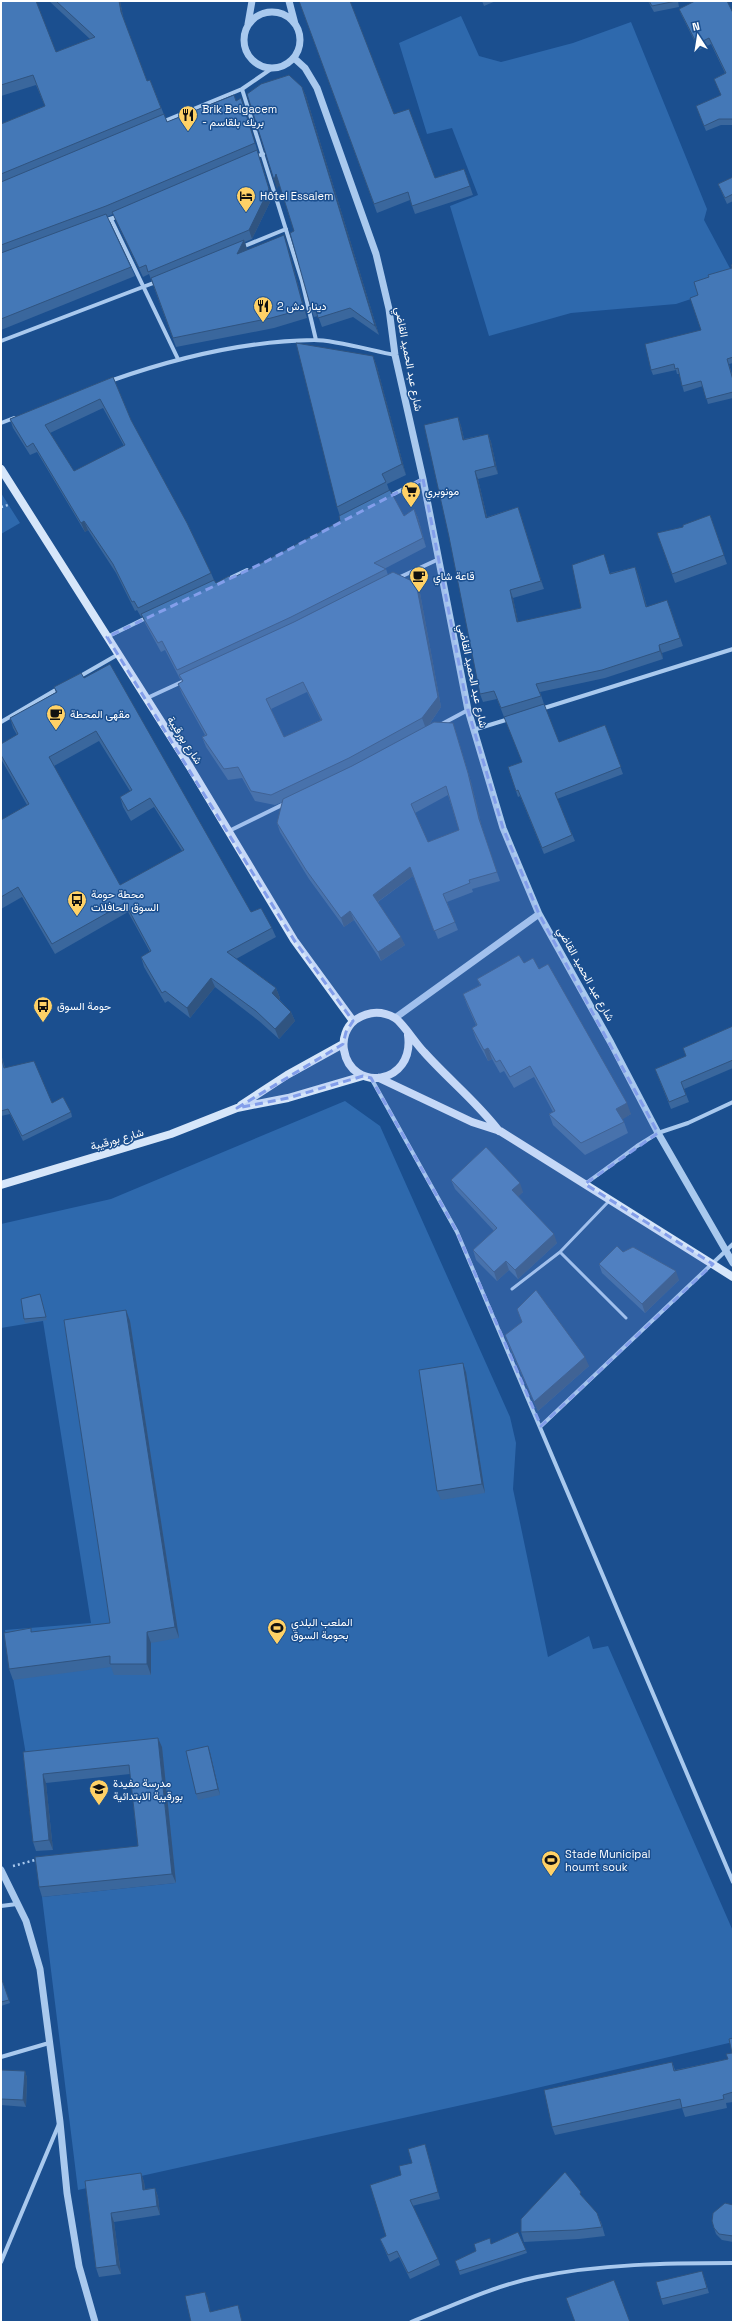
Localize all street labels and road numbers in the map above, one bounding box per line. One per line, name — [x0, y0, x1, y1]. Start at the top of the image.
street label: شارع عبد الحميد القاضي — [389, 306, 426, 413]
street label: شارع عبد الحميد القاضي — [452, 623, 491, 730]
street label: شارع بورقيبة — [163, 713, 206, 768]
street label: شارع عبد الحميد القاضي — [552, 924, 618, 1025]
street label: شارع بورقيبة — [89, 1125, 146, 1154]

